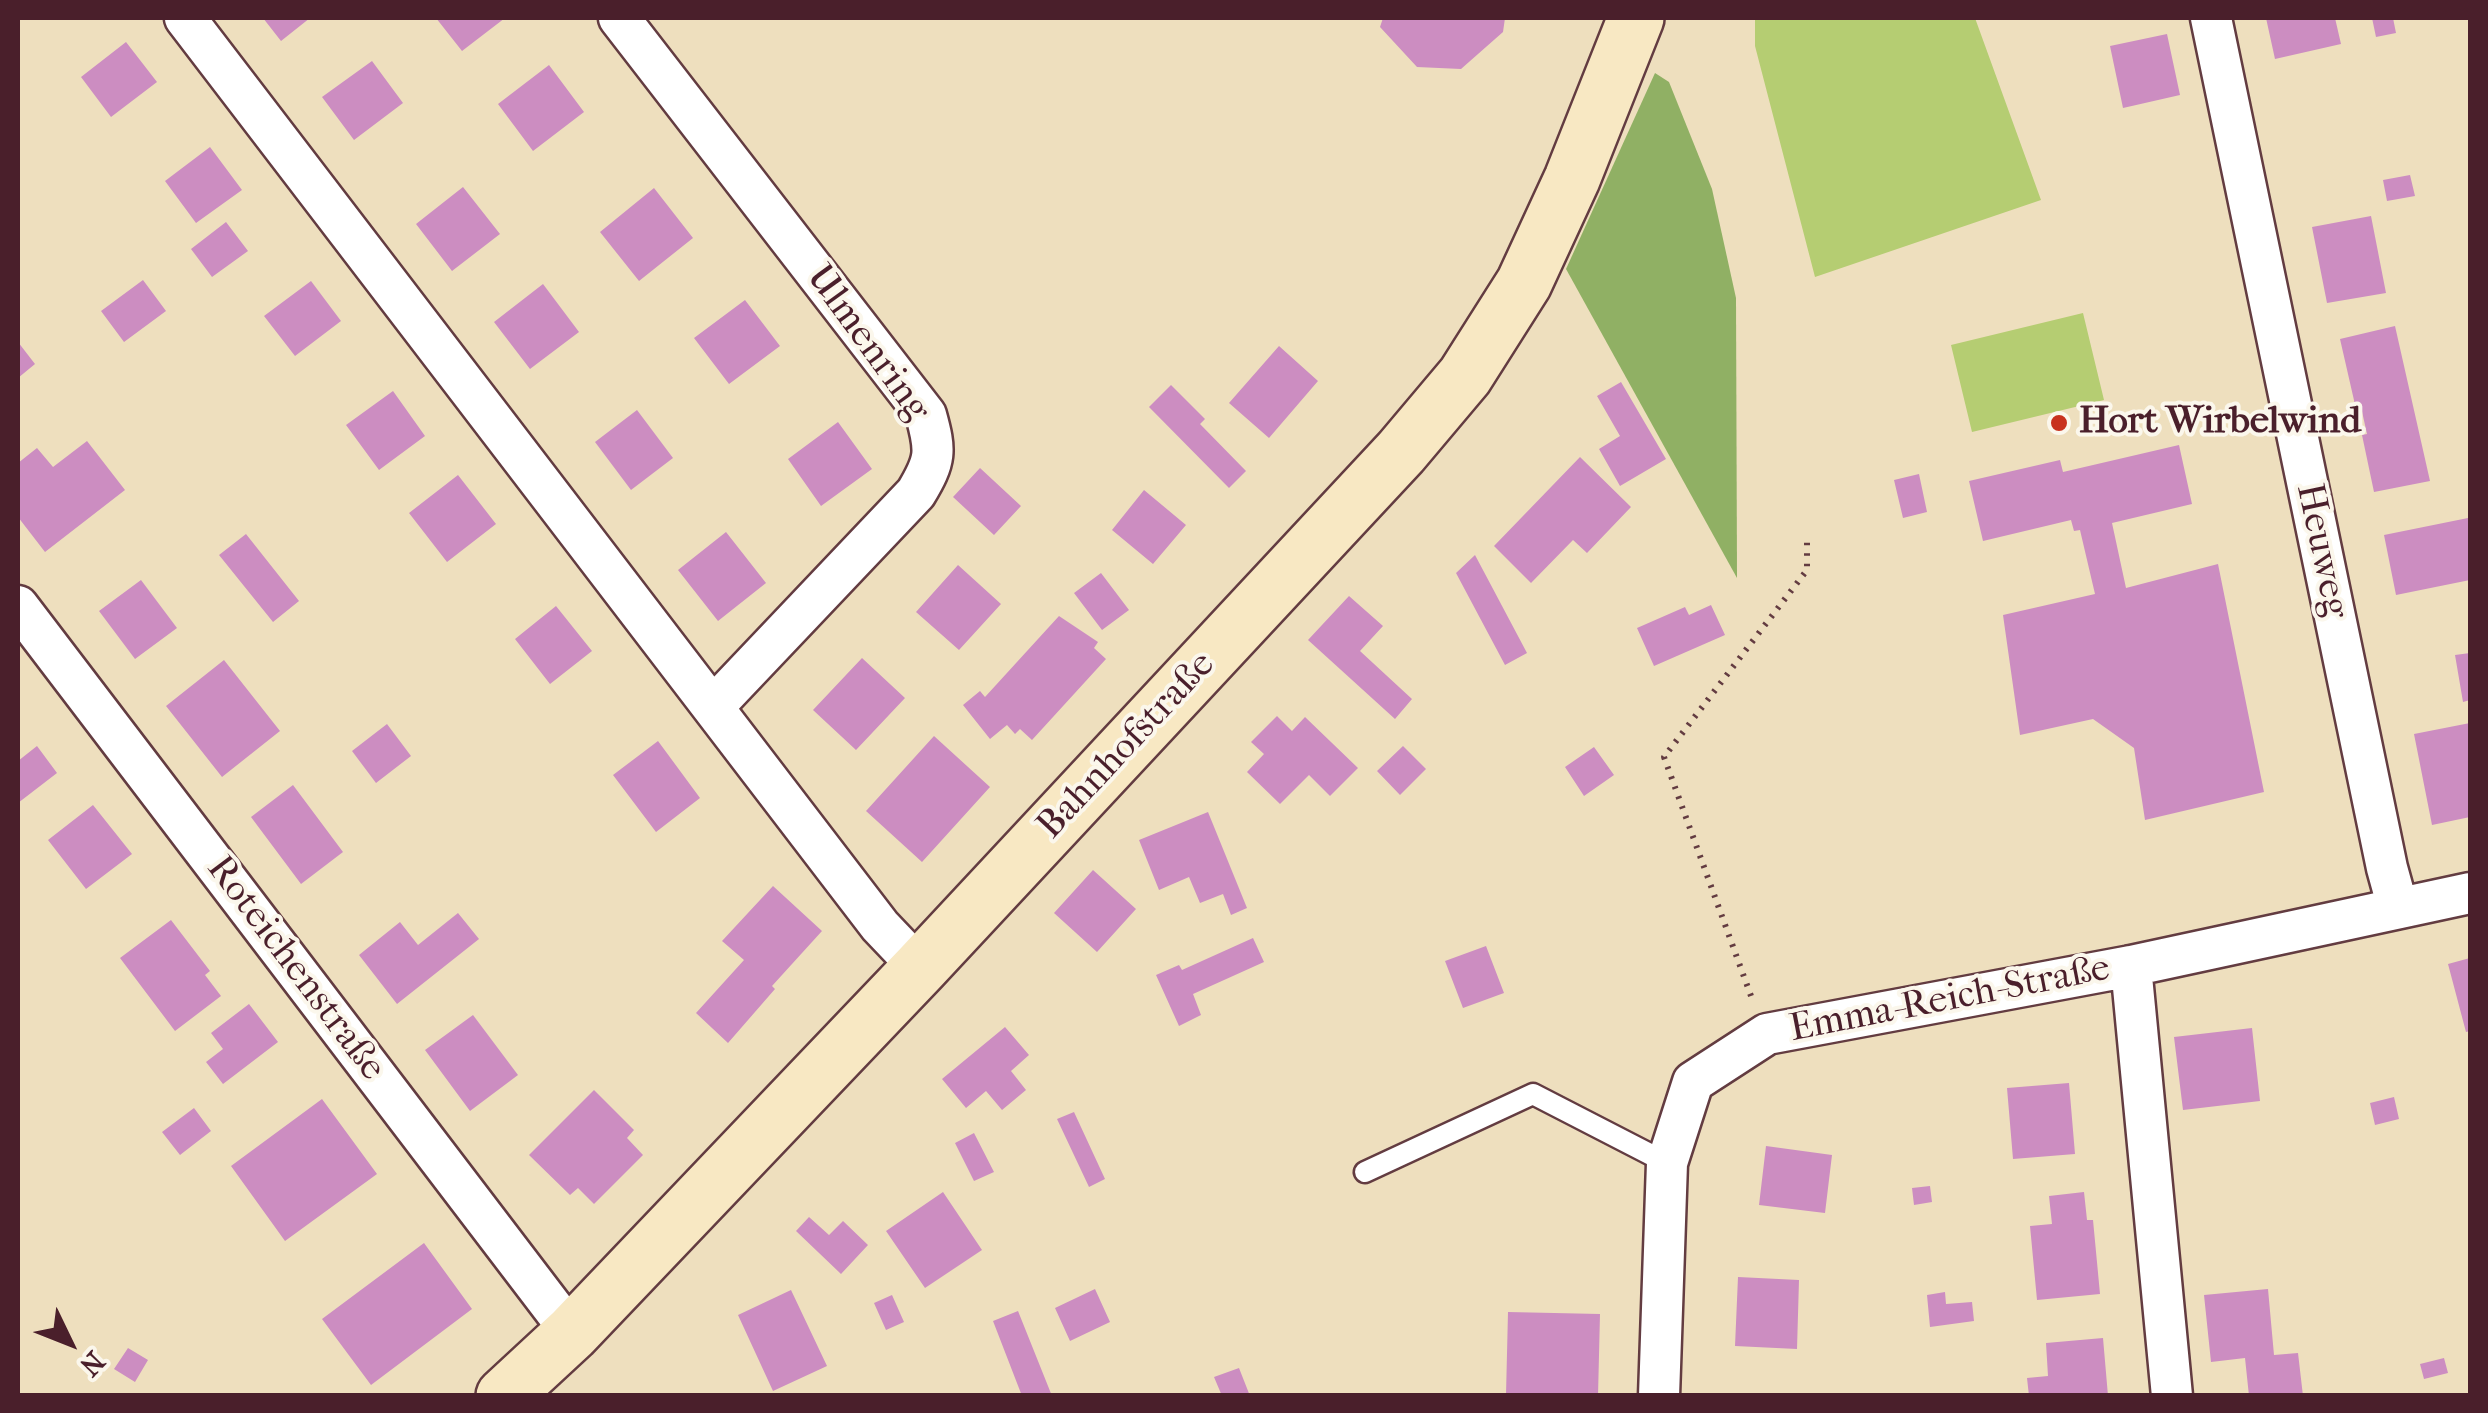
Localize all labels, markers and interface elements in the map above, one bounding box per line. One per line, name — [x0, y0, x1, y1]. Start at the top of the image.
street label: Ulmenring — [795, 257, 939, 431]
place label: Hort Wirbelwind — [2079, 400, 2361, 446]
marker: Hort Wirbelwind — [2048, 412, 2070, 434]
street label: Heuweg — [2285, 480, 2357, 622]
street label: Bahnhofstraße — [1029, 643, 1225, 849]
street label: Roteichenstraße — [196, 848, 394, 1090]
street label: Emma-Reich-Straße — [1786, 947, 2114, 1053]
north arrow — [20, 1293, 120, 1393]
text: N — [73, 1345, 112, 1383]

